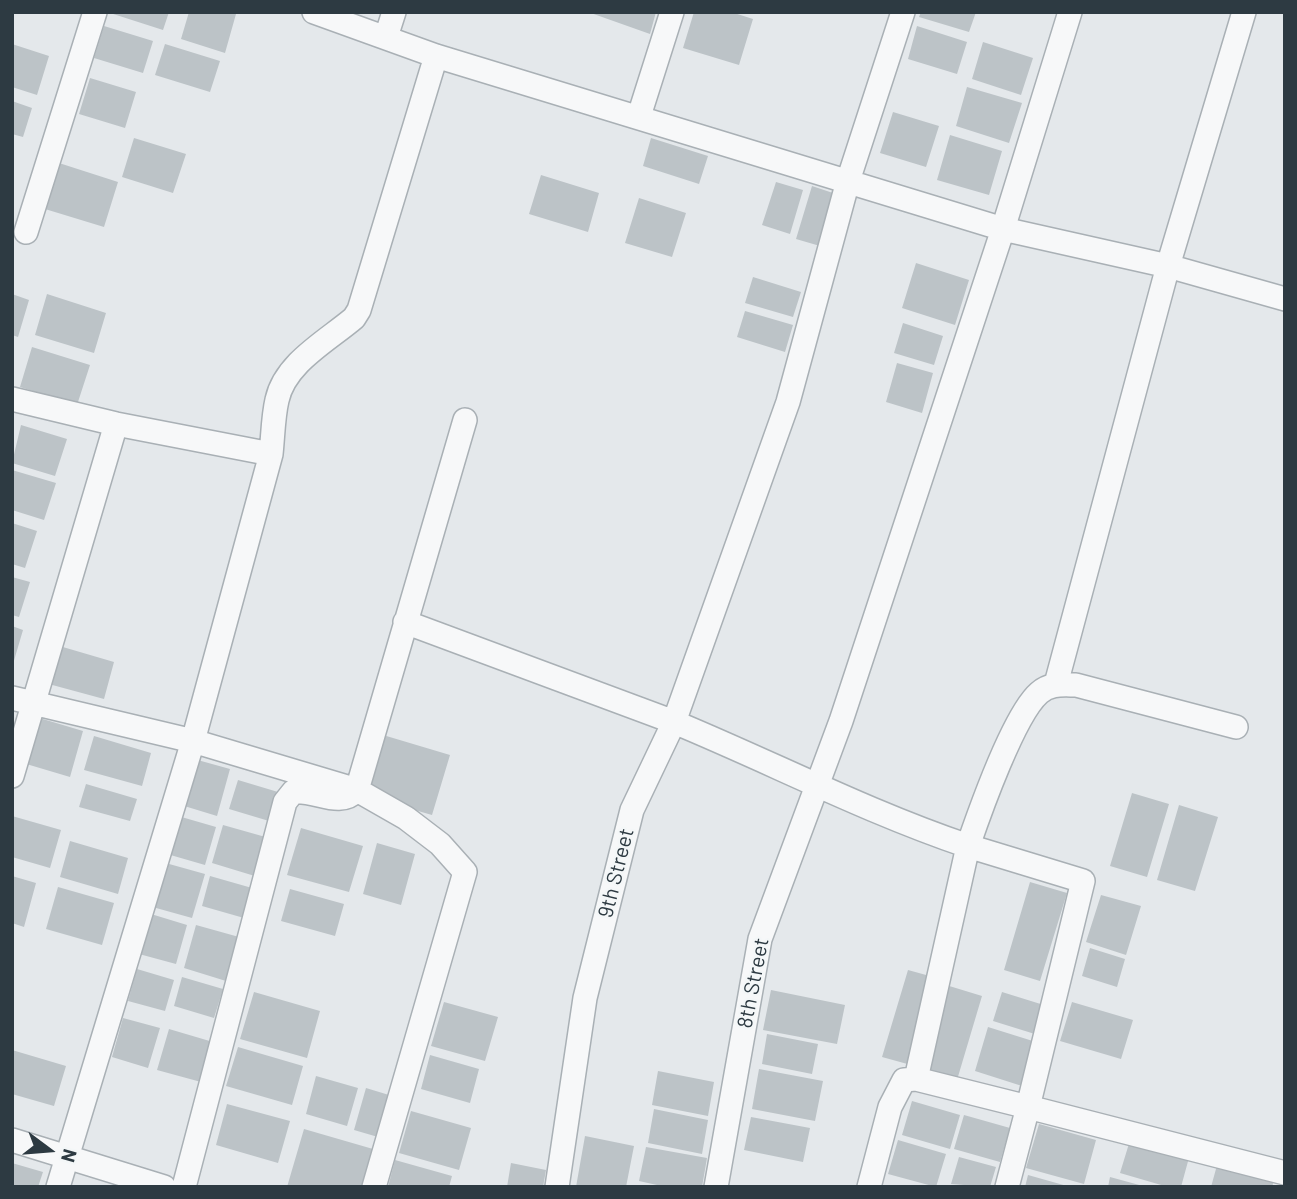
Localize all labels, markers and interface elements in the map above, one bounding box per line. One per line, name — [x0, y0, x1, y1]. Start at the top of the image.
street label: 9th Street — [593, 826, 639, 920]
street label: 8th Street — [732, 936, 774, 1030]
north arrow — [14, 1115, 84, 1185]
text: N — [57, 1147, 82, 1165]

